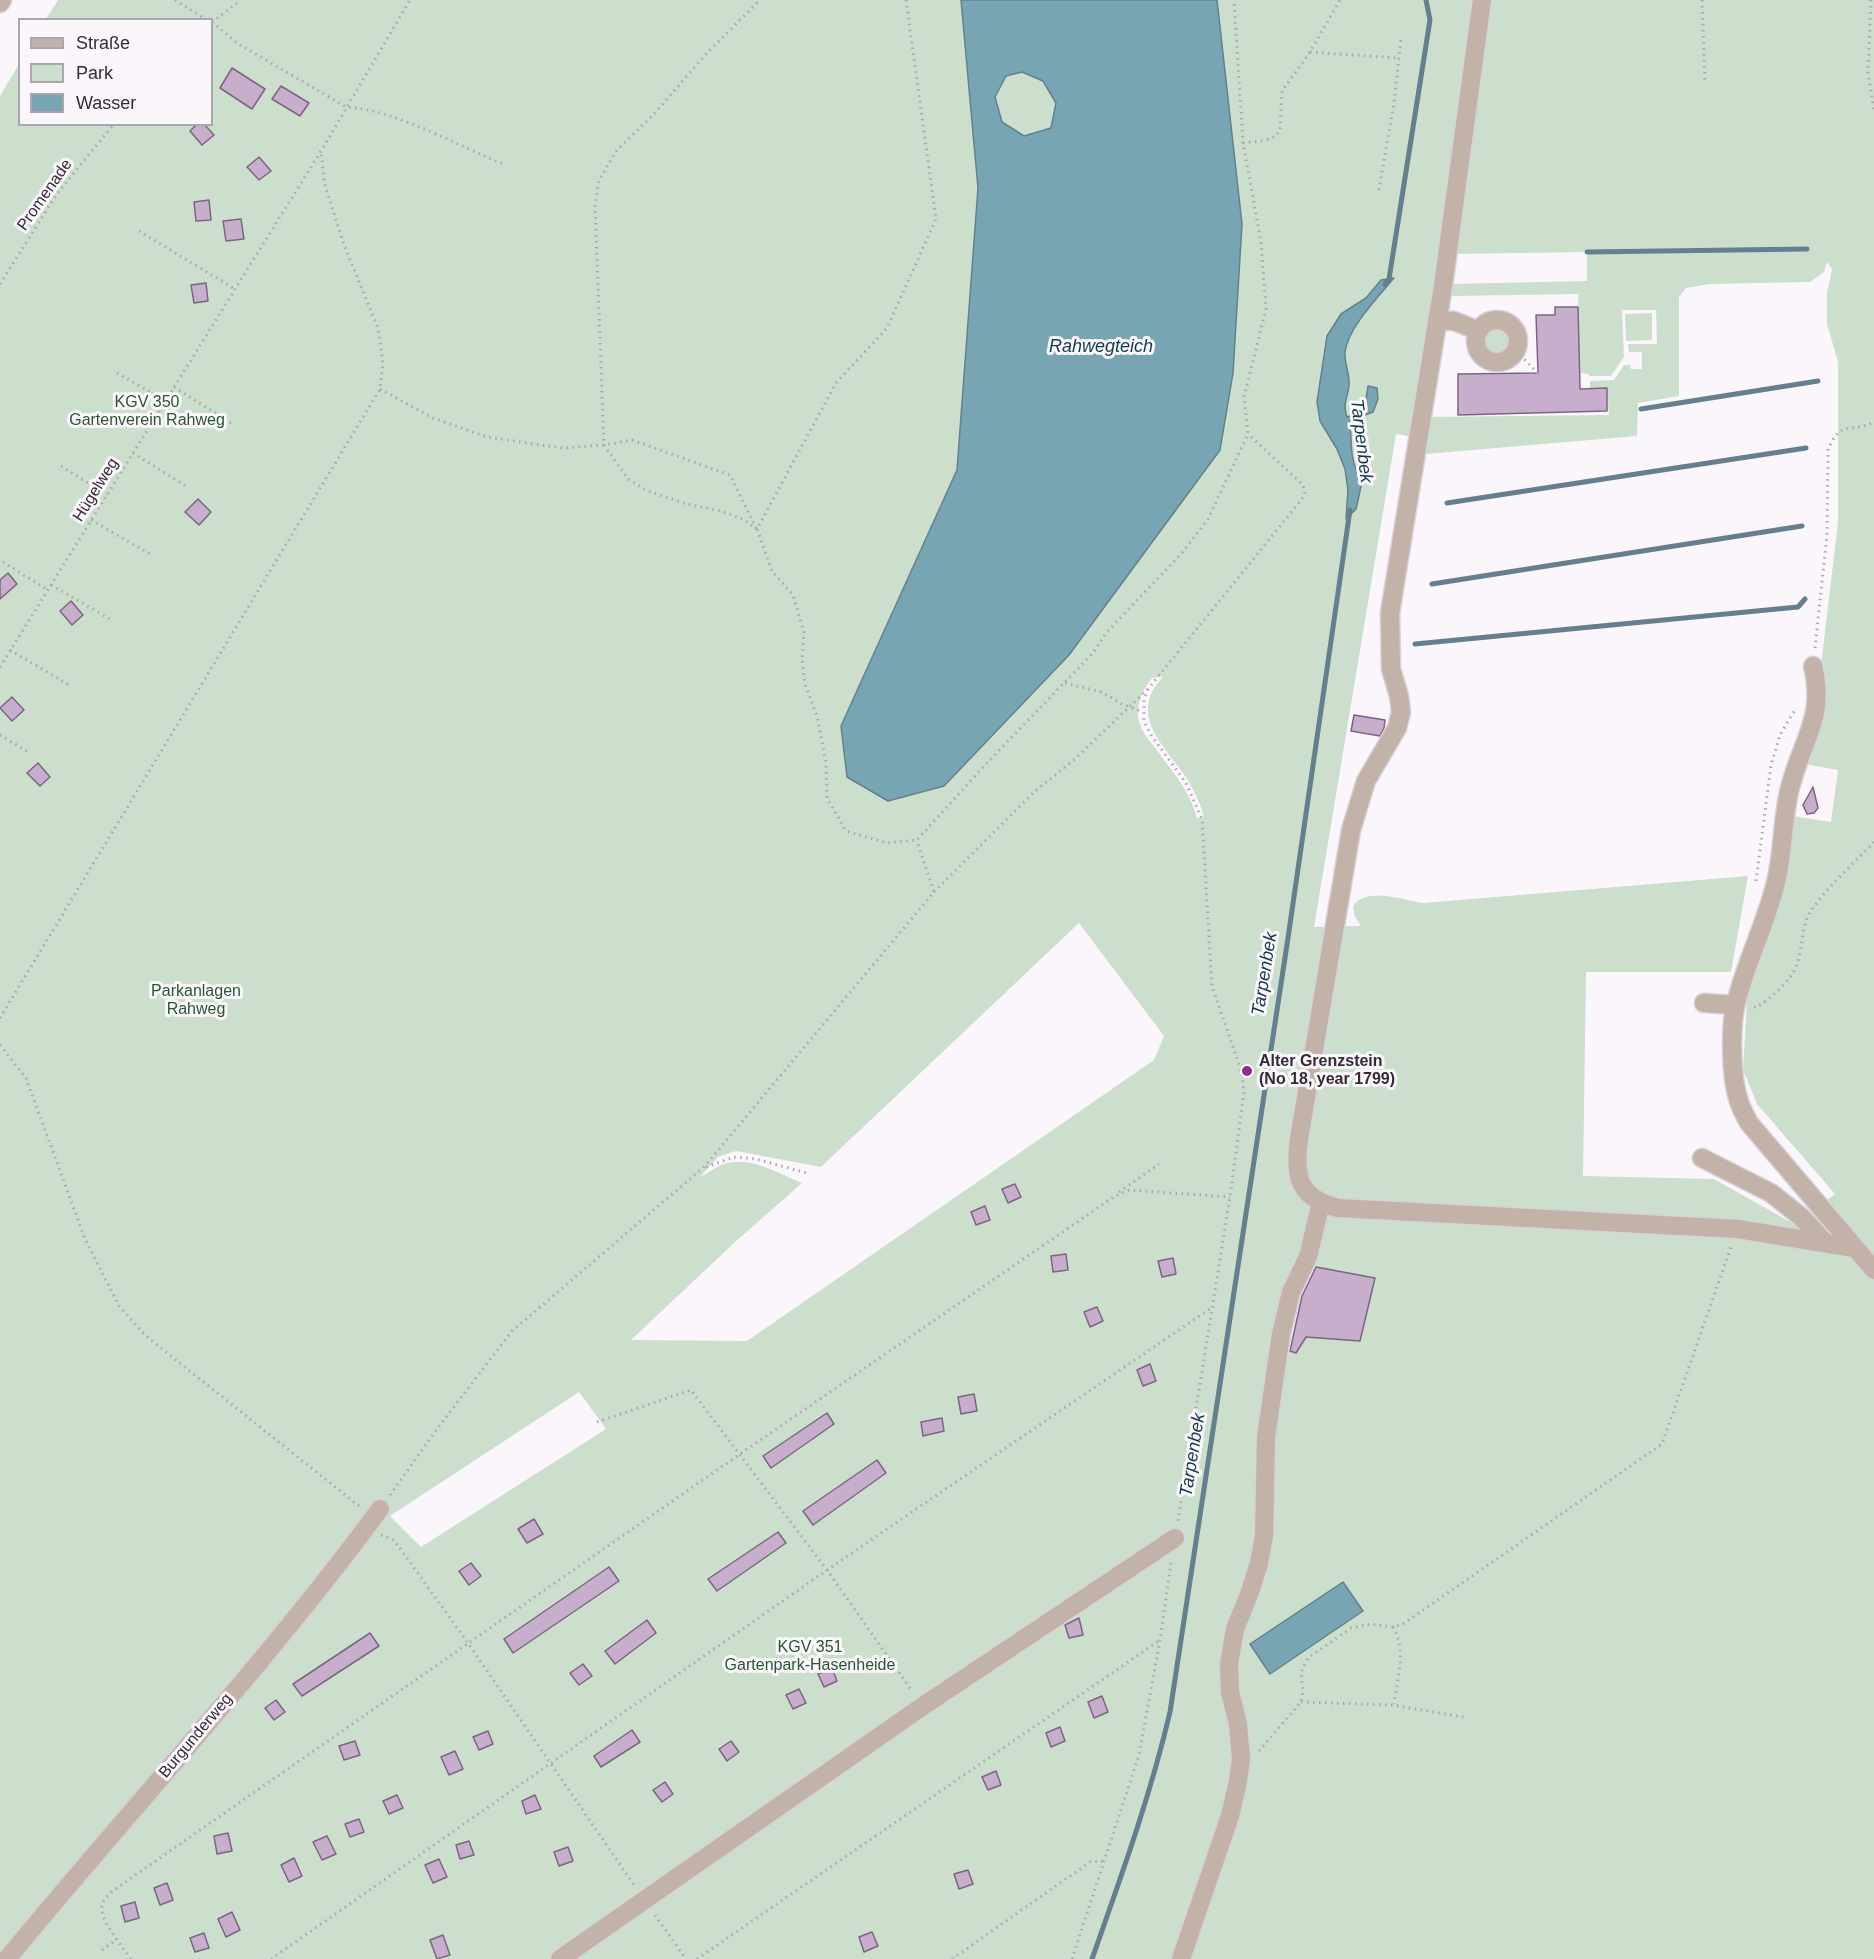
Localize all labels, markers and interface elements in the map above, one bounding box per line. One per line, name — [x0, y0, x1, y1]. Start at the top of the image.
legend — [18, 18, 213, 126]
text: Straße — [76, 33, 130, 53]
text: Park — [76, 63, 113, 83]
text: Wasser — [76, 93, 136, 113]
street label: Promenade — [13, 156, 77, 234]
water label: Rahwegteich — [1049, 336, 1153, 358]
park label: KGV 350 Gartenverein Rahweg — [69, 393, 225, 431]
water label: Tarpenbek — [1345, 398, 1377, 484]
street label: Hügelweg — [69, 455, 123, 525]
water label: Tarpenbek — [1248, 931, 1282, 1017]
park label: Parkanlagen Rahweg — [151, 982, 241, 1020]
place label: Alter Grenzstein (No 18, year 1799) — [1259, 1052, 1395, 1090]
marker: Alter Grenzstein (No 18, year 1799) — [1240, 1064, 1254, 1078]
water label: Tarpenbek — [1176, 1412, 1210, 1498]
park label: KGV 351 Gartenpark-Hasenheide — [725, 1638, 895, 1676]
street label: Burgunderweg — [155, 1690, 237, 1782]

